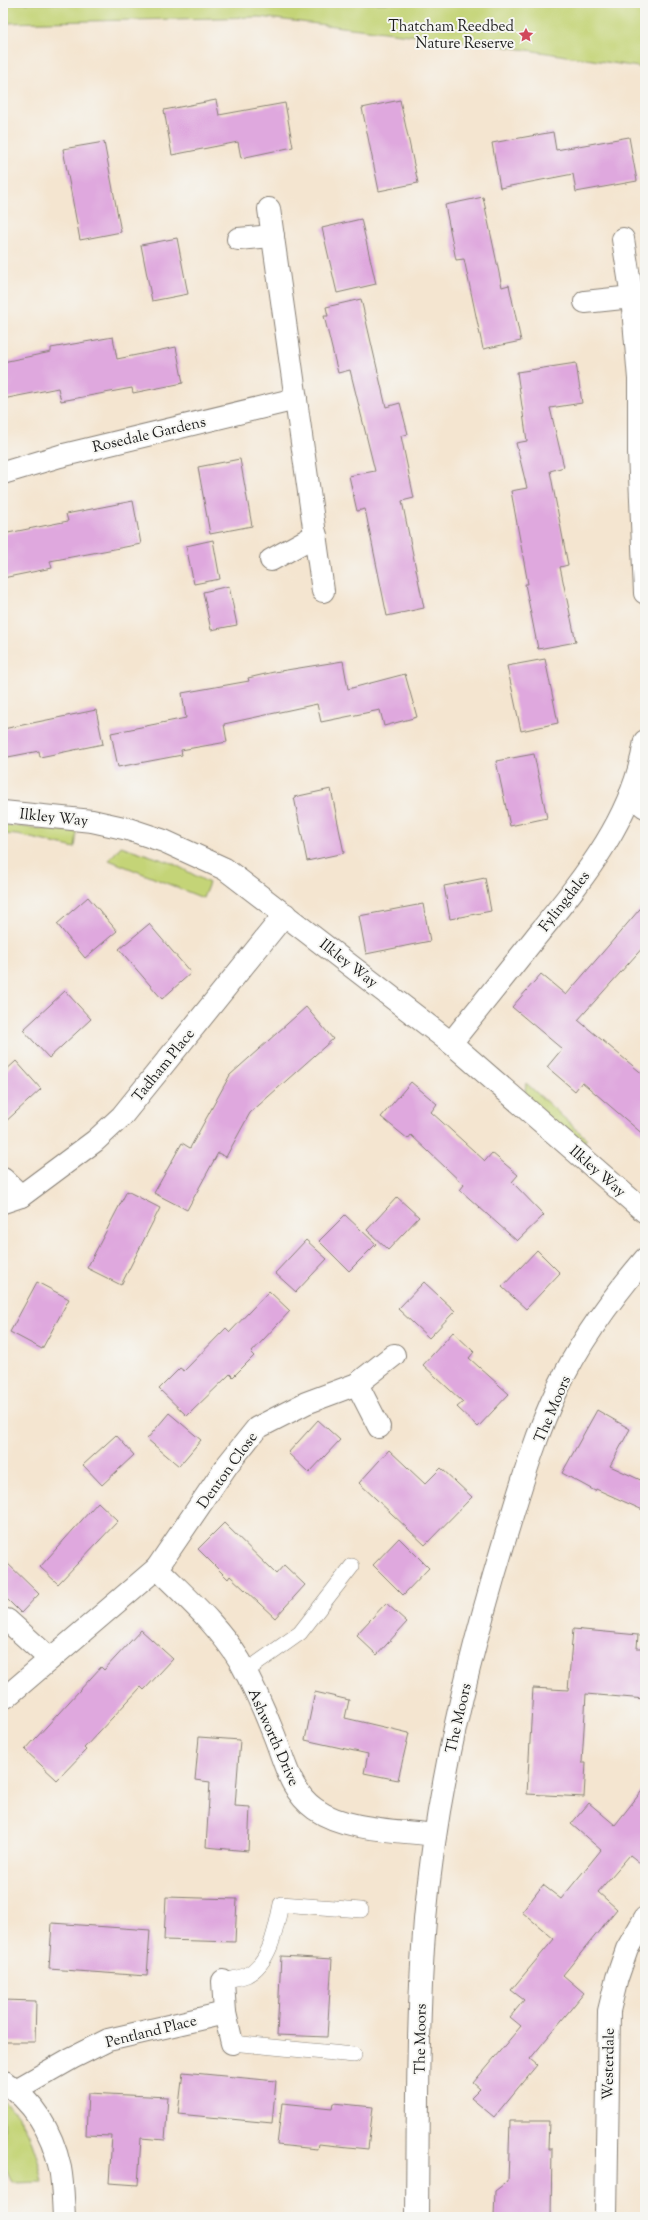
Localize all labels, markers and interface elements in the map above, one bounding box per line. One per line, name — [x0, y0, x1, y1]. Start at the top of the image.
place label: Thatcham Reedbed Nature Reserve — [388, 17, 515, 55]
place icon: Thatcham Reedbed Nature Reserve — [517, 26, 535, 44]
street label: Rosedale Gardens — [91, 412, 208, 459]
street label: Ilkley Way — [19, 804, 90, 833]
street label: Fylingdales — [535, 867, 596, 937]
street label: Ilkley Way — [314, 935, 382, 994]
street label: Tadham Place — [128, 1025, 200, 1107]
street label: Ilkley Way — [564, 1142, 630, 1203]
street label: The Moors — [530, 1373, 577, 1446]
street label: Denton Close — [193, 1428, 263, 1514]
street label: The Moors — [441, 1681, 478, 1755]
street label: Ashworth Drive — [242, 1686, 303, 1790]
street label: The Moors — [410, 2003, 433, 2075]
street label: Pentland Place — [104, 2011, 199, 2054]
street label: Westerdale — [598, 2028, 621, 2100]

